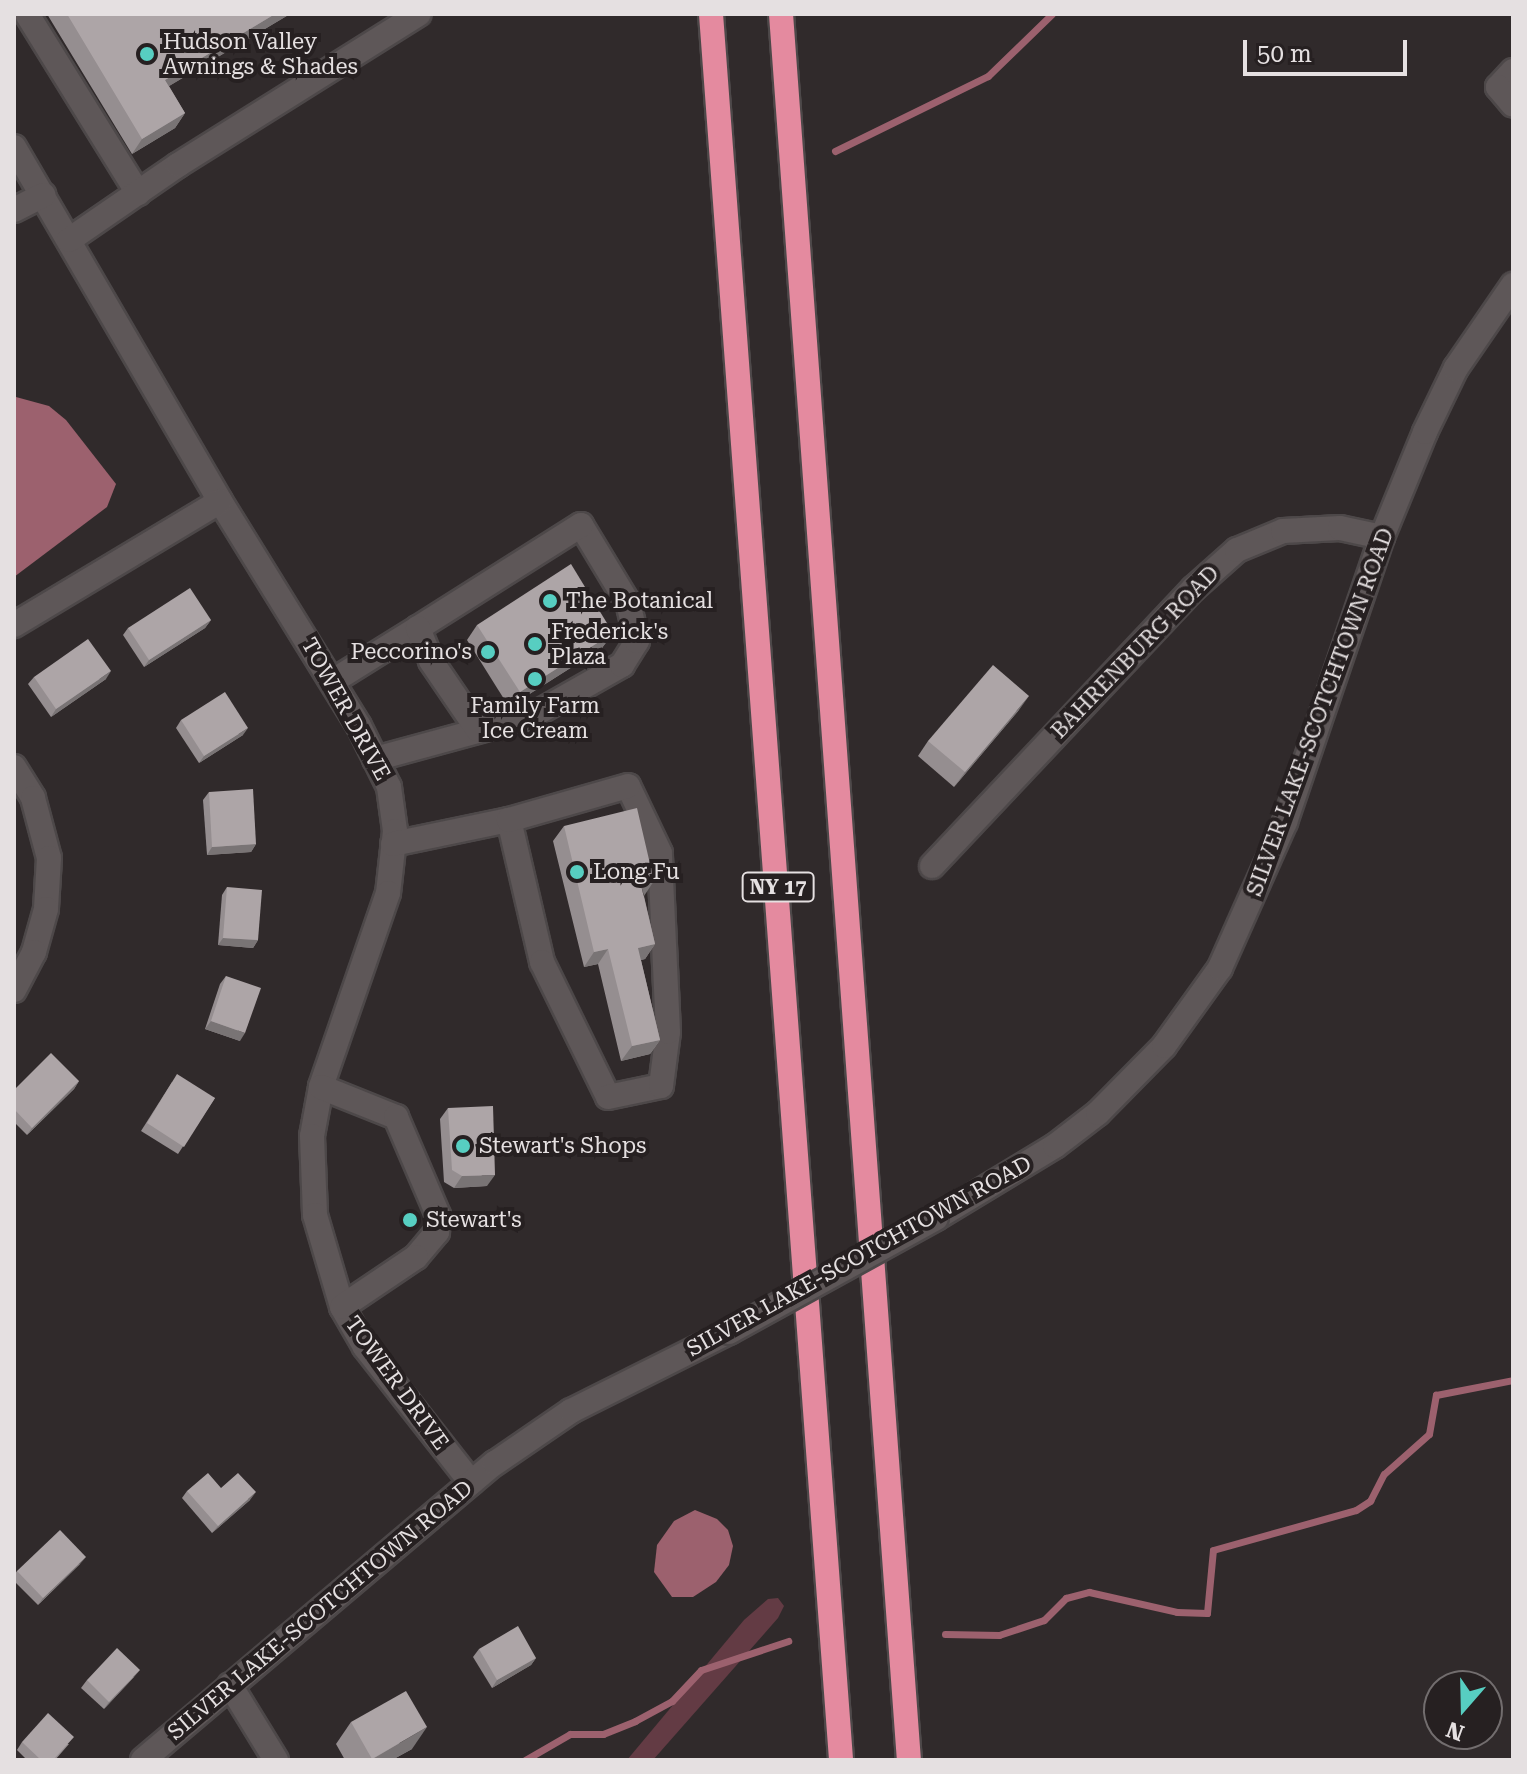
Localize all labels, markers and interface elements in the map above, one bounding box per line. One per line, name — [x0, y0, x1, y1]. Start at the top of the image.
scale bar — [1247, 24, 1411, 74]
place label: Hudson Valley Awnings & Shades — [163, 28, 358, 80]
text: 50 m — [1257, 40, 1312, 68]
marker: Hudson Valley Awnings & Shades — [138, 45, 156, 63]
street label: SILVER LAKE-SCOTCHTOWN ROAD — [1241, 524, 1399, 900]
street label: BAHRENBURG ROAD — [1046, 560, 1224, 744]
place label: The Botanical — [566, 588, 713, 614]
marker: The Botanical — [541, 592, 559, 610]
place label: Frederick's Plaza — [551, 618, 668, 670]
street label: TOWER DRIVE — [296, 633, 396, 785]
marker: Frederick's Plaza — [526, 635, 544, 653]
place label: Peccorino's — [350, 639, 472, 665]
marker: Peccorino's — [479, 643, 497, 661]
marker: Family Farm Ice Cream — [526, 670, 544, 688]
place label: Family Farm Ice Cream — [470, 692, 600, 744]
place label: Long Fu — [593, 859, 679, 885]
marker: Long Fu — [568, 863, 586, 881]
road number: NY 17 — [740, 871, 816, 903]
place label: Stewart's Shops — [479, 1133, 647, 1159]
marker: Stewart's Shops — [454, 1137, 472, 1155]
street label: SILVER LAKE-SCOTCHTOWN ROAD — [682, 1150, 1036, 1362]
place label: Stewart's — [426, 1207, 522, 1233]
marker: Stewart's — [401, 1211, 419, 1229]
street label: TOWER DRIVE — [340, 1311, 454, 1455]
street label: SILVER LAKE-SCOTCHTOWN ROAD — [162, 1475, 478, 1745]
north arrow — [1423, 1670, 1503, 1750]
text: N — [1443, 1717, 1468, 1746]

